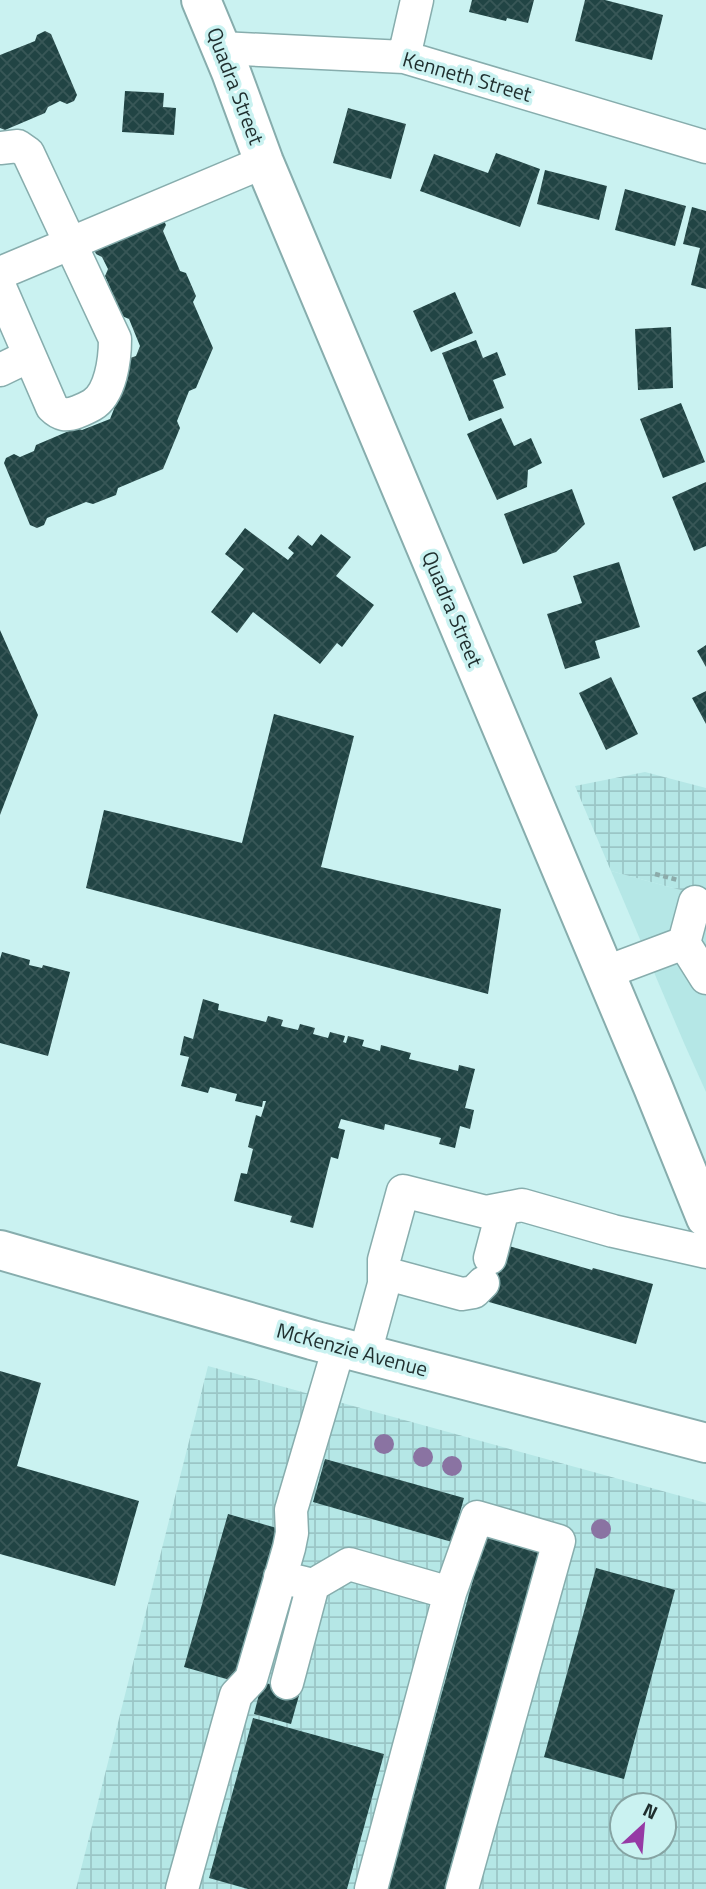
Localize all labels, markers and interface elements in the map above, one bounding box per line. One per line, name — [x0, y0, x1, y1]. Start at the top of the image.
street label: Quadra Street — [199, 22, 273, 149]
street label: Kenneth Street — [399, 42, 536, 110]
street label: Quadra Street — [414, 546, 492, 672]
street label: McKenzie Avenue — [273, 1313, 431, 1385]
north arrow — [608, 1791, 678, 1861]
text: N — [638, 1794, 663, 1826]

